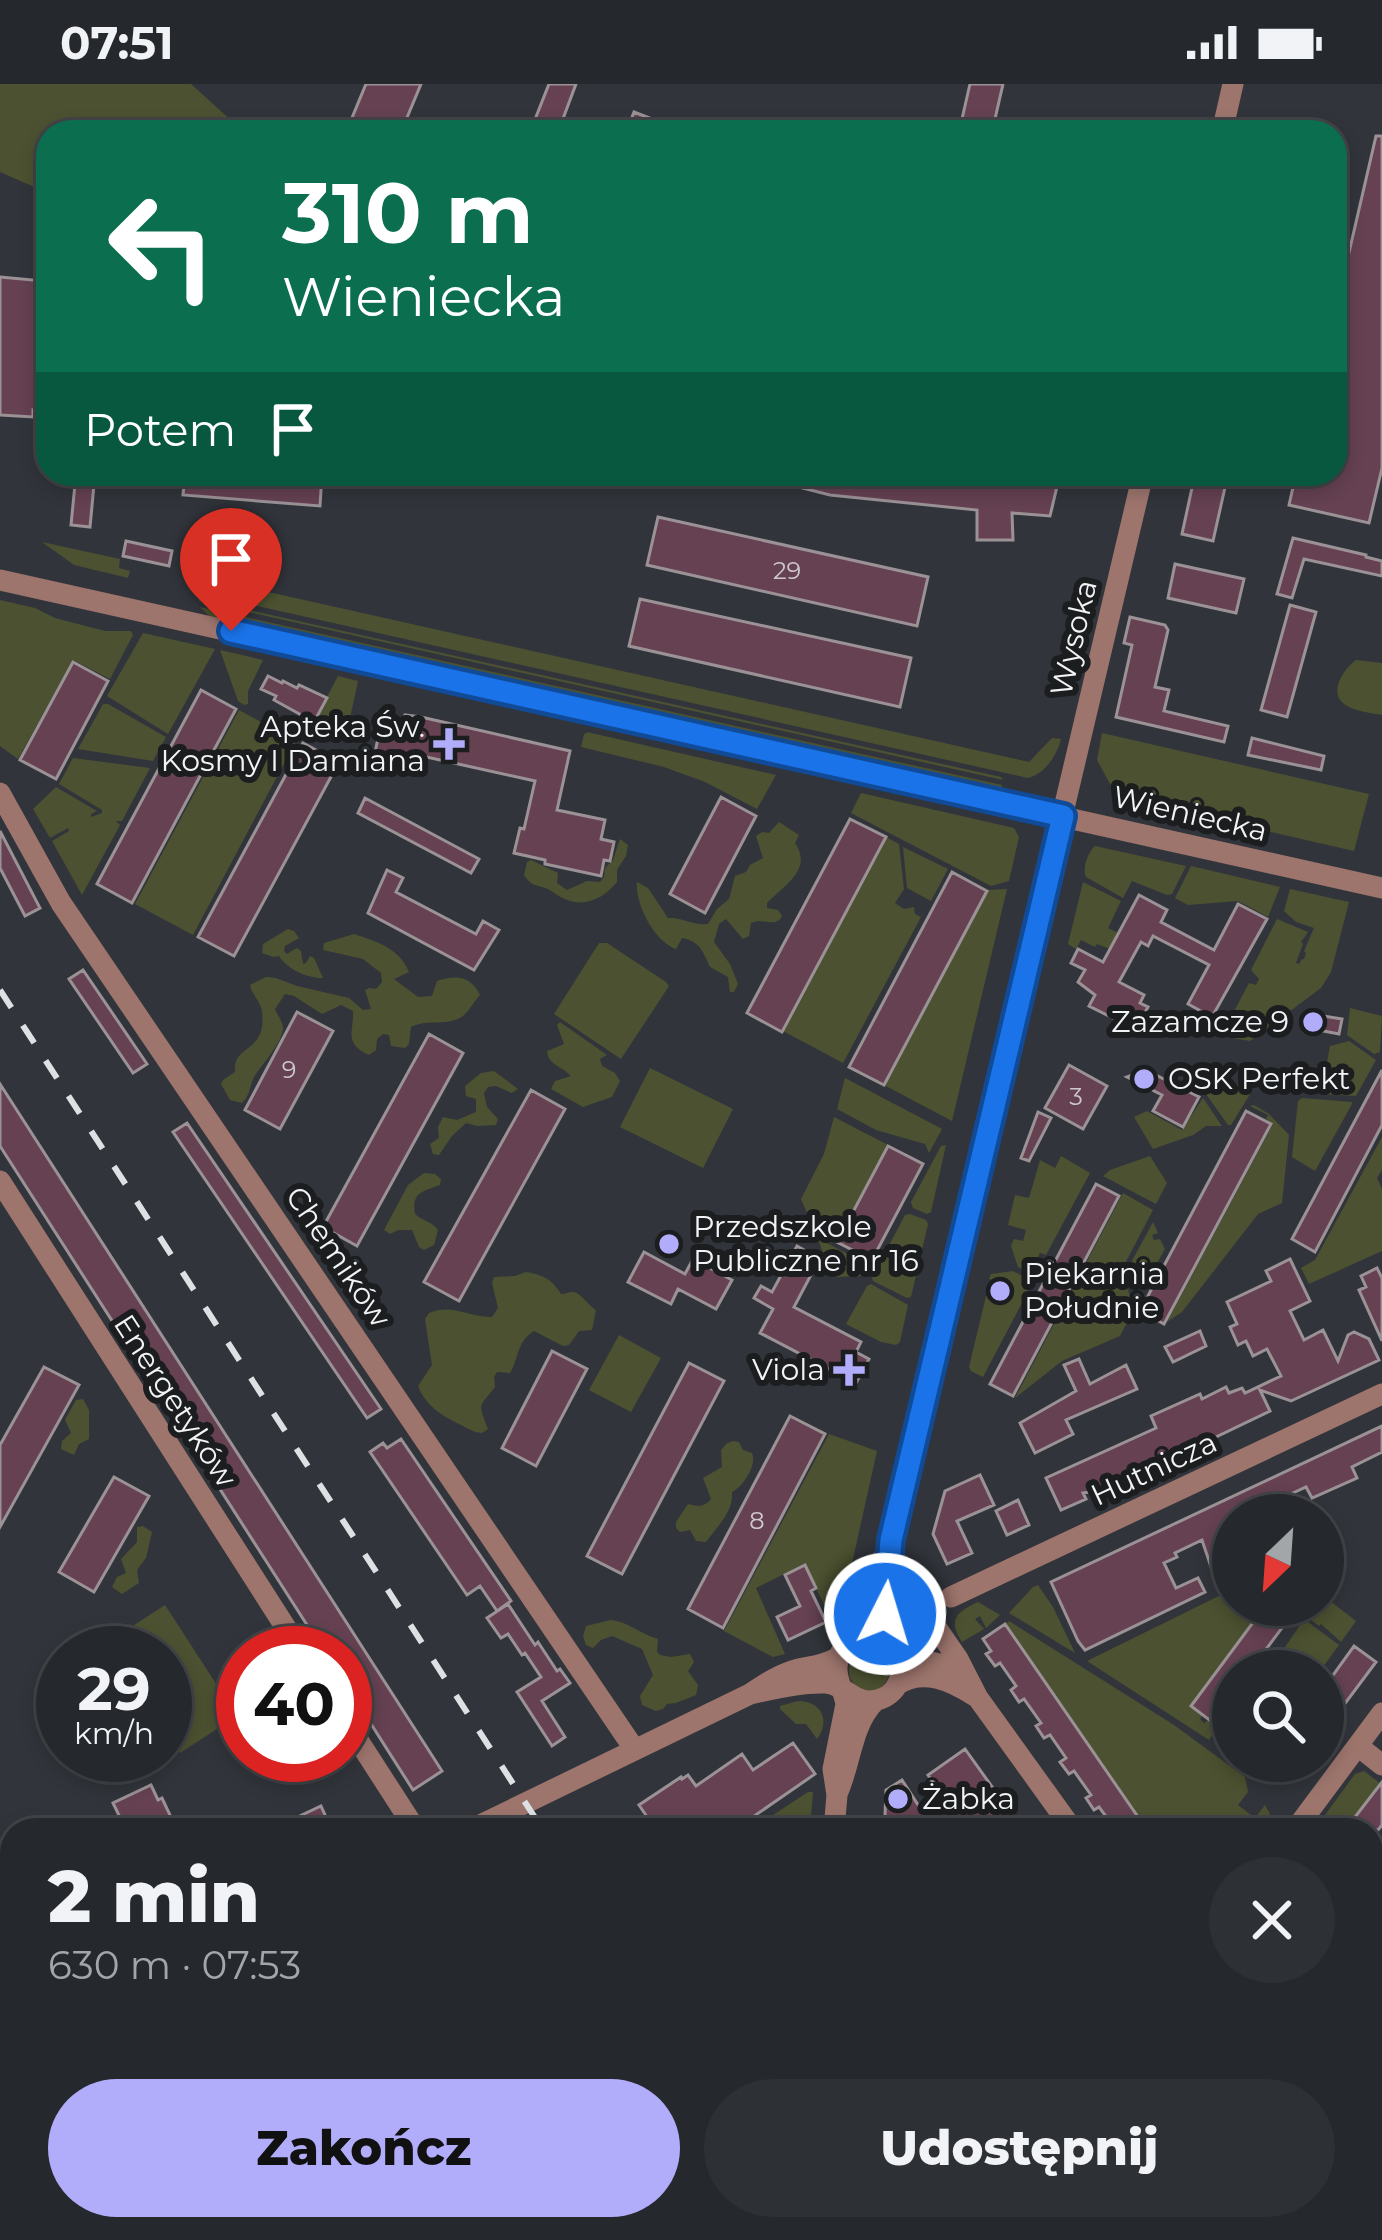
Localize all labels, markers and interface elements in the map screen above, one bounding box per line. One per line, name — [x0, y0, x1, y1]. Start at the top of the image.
text: 07:51 — [60, 15, 174, 70]
text: 310 m — [282, 162, 534, 264]
icon: left — [84, 168, 240, 324]
text: Wieniecka — [282, 264, 565, 330]
icon: arrive — [260, 396, 326, 462]
text: Potem — [84, 402, 236, 457]
pin — [180, 508, 282, 631]
icon: arrive — [198, 526, 264, 592]
house number: 29 — [773, 556, 801, 585]
street label: Wysoka — [1042, 576, 1105, 700]
place label: Apteka Św. Kosmy I Damiana — [161, 708, 425, 779]
marker: Apteka Św. Kosmy I Damiana — [436, 731, 462, 757]
street label: Wieniecka — [1109, 778, 1271, 849]
place label: Zazamcze 9 — [1111, 1003, 1289, 1040]
marker: Zazamcze 9 — [1300, 1009, 1326, 1035]
house number: 9 — [282, 1055, 296, 1084]
place label: OSK Perfekt — [1168, 1060, 1350, 1097]
marker: OSK Perfekt — [1131, 1066, 1157, 1092]
house number: 3 — [1069, 1082, 1083, 1111]
street label: Chemików — [278, 1179, 399, 1335]
place label: Przedszkole Publiczne nr 16 — [693, 1208, 919, 1279]
marker: Przedszkole Publiczne nr 16 — [656, 1231, 682, 1257]
place label: Piekarnia Południe — [1024, 1255, 1165, 1326]
marker: Piekarnia Południe — [987, 1278, 1013, 1304]
street label: Energetyków — [106, 1308, 245, 1494]
place label: Viola — [752, 1351, 825, 1388]
marker: Viola — [836, 1357, 862, 1383]
street label: Hutnicza — [1085, 1423, 1223, 1514]
north arrow — [1212, 1494, 1344, 1626]
map controls — [1212, 1494, 1344, 1782]
house number: 8 — [749, 1506, 765, 1535]
position arrow — [822, 1551, 948, 1677]
speed limit sign: 40 — [216, 1626, 372, 1782]
button: search — [1212, 1650, 1344, 1782]
text: 29 — [77, 1652, 151, 1725]
text: km/h — [74, 1715, 154, 1752]
place label: Żabka — [922, 1780, 1015, 1817]
marker: Żabka — [885, 1786, 911, 1812]
text: 2 min — [48, 1852, 260, 1940]
button: close — [1209, 1857, 1335, 1983]
text: 630 m · 07:53 — [48, 1941, 301, 1989]
button: Zakończ — [48, 2079, 680, 2217]
button: Udostępnij — [704, 2079, 1335, 2217]

